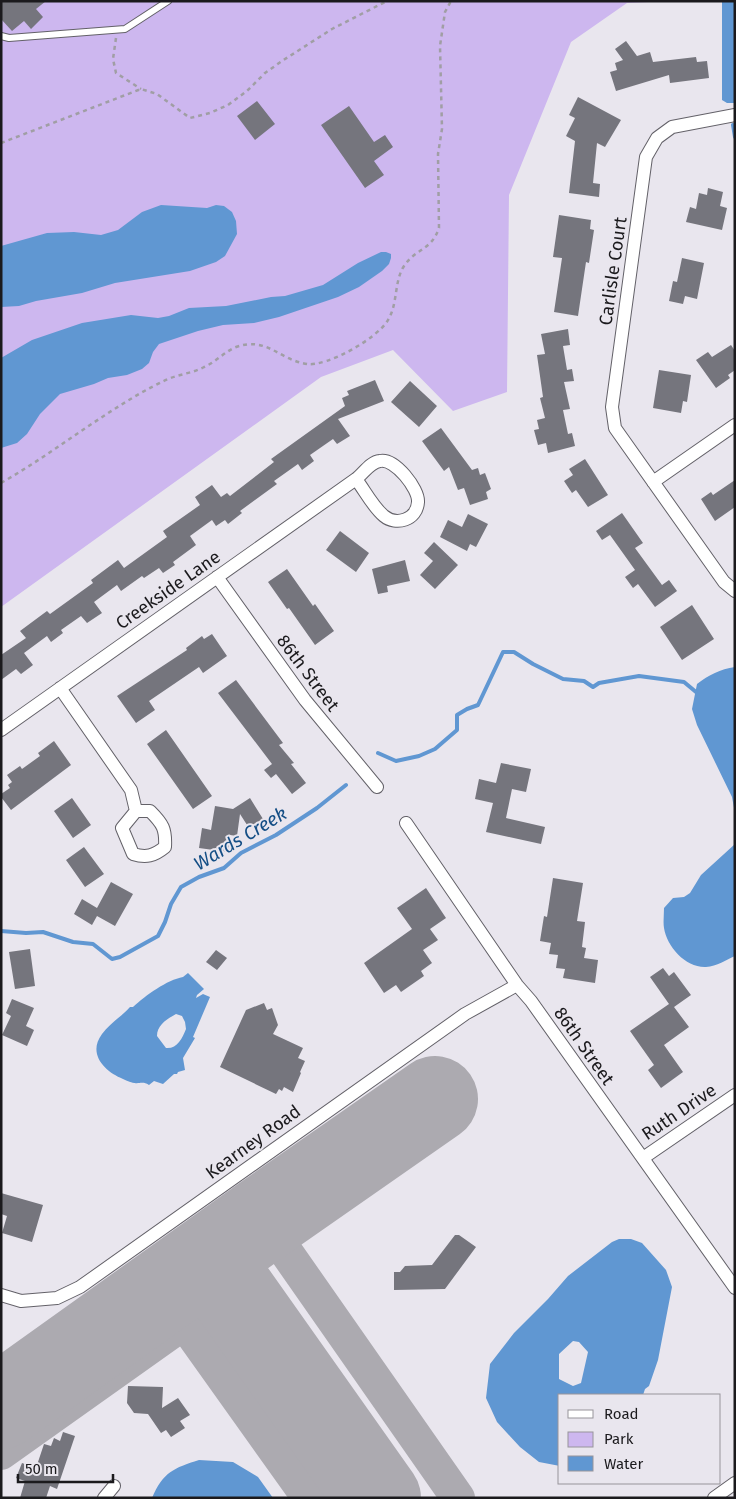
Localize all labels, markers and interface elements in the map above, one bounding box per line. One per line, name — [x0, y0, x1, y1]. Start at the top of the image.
street label: Carlisle Court — [594, 215, 632, 327]
street label: Creekside Lane — [111, 546, 225, 634]
street label: 86th Street — [272, 630, 344, 716]
water label: Wards Creek — [190, 802, 291, 875]
street label: 86th Street — [549, 1003, 619, 1090]
street label: Ruth Drive — [637, 1079, 721, 1145]
street label: Kearney Road — [201, 1100, 305, 1184]
legend — [558, 1394, 721, 1484]
text: Road — [604, 1405, 639, 1423]
text: Park — [604, 1430, 634, 1448]
scale bar — [18, 1452, 112, 1484]
text: Water — [604, 1455, 643, 1473]
text: 50 m — [25, 1460, 58, 1478]

